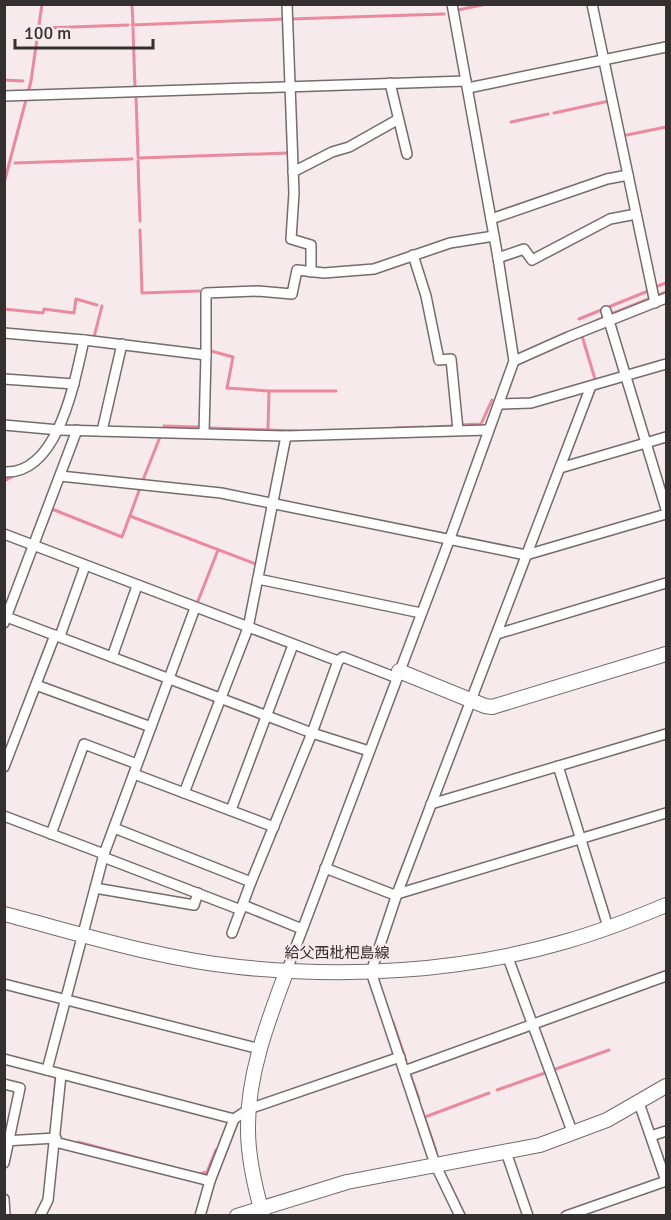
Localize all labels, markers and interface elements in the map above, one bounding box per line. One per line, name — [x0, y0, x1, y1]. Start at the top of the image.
scale bar — [15, 12, 153, 50]
text: 100 m — [24, 22, 71, 44]
street label: 給父西枇杷島線 — [284, 944, 390, 962]

